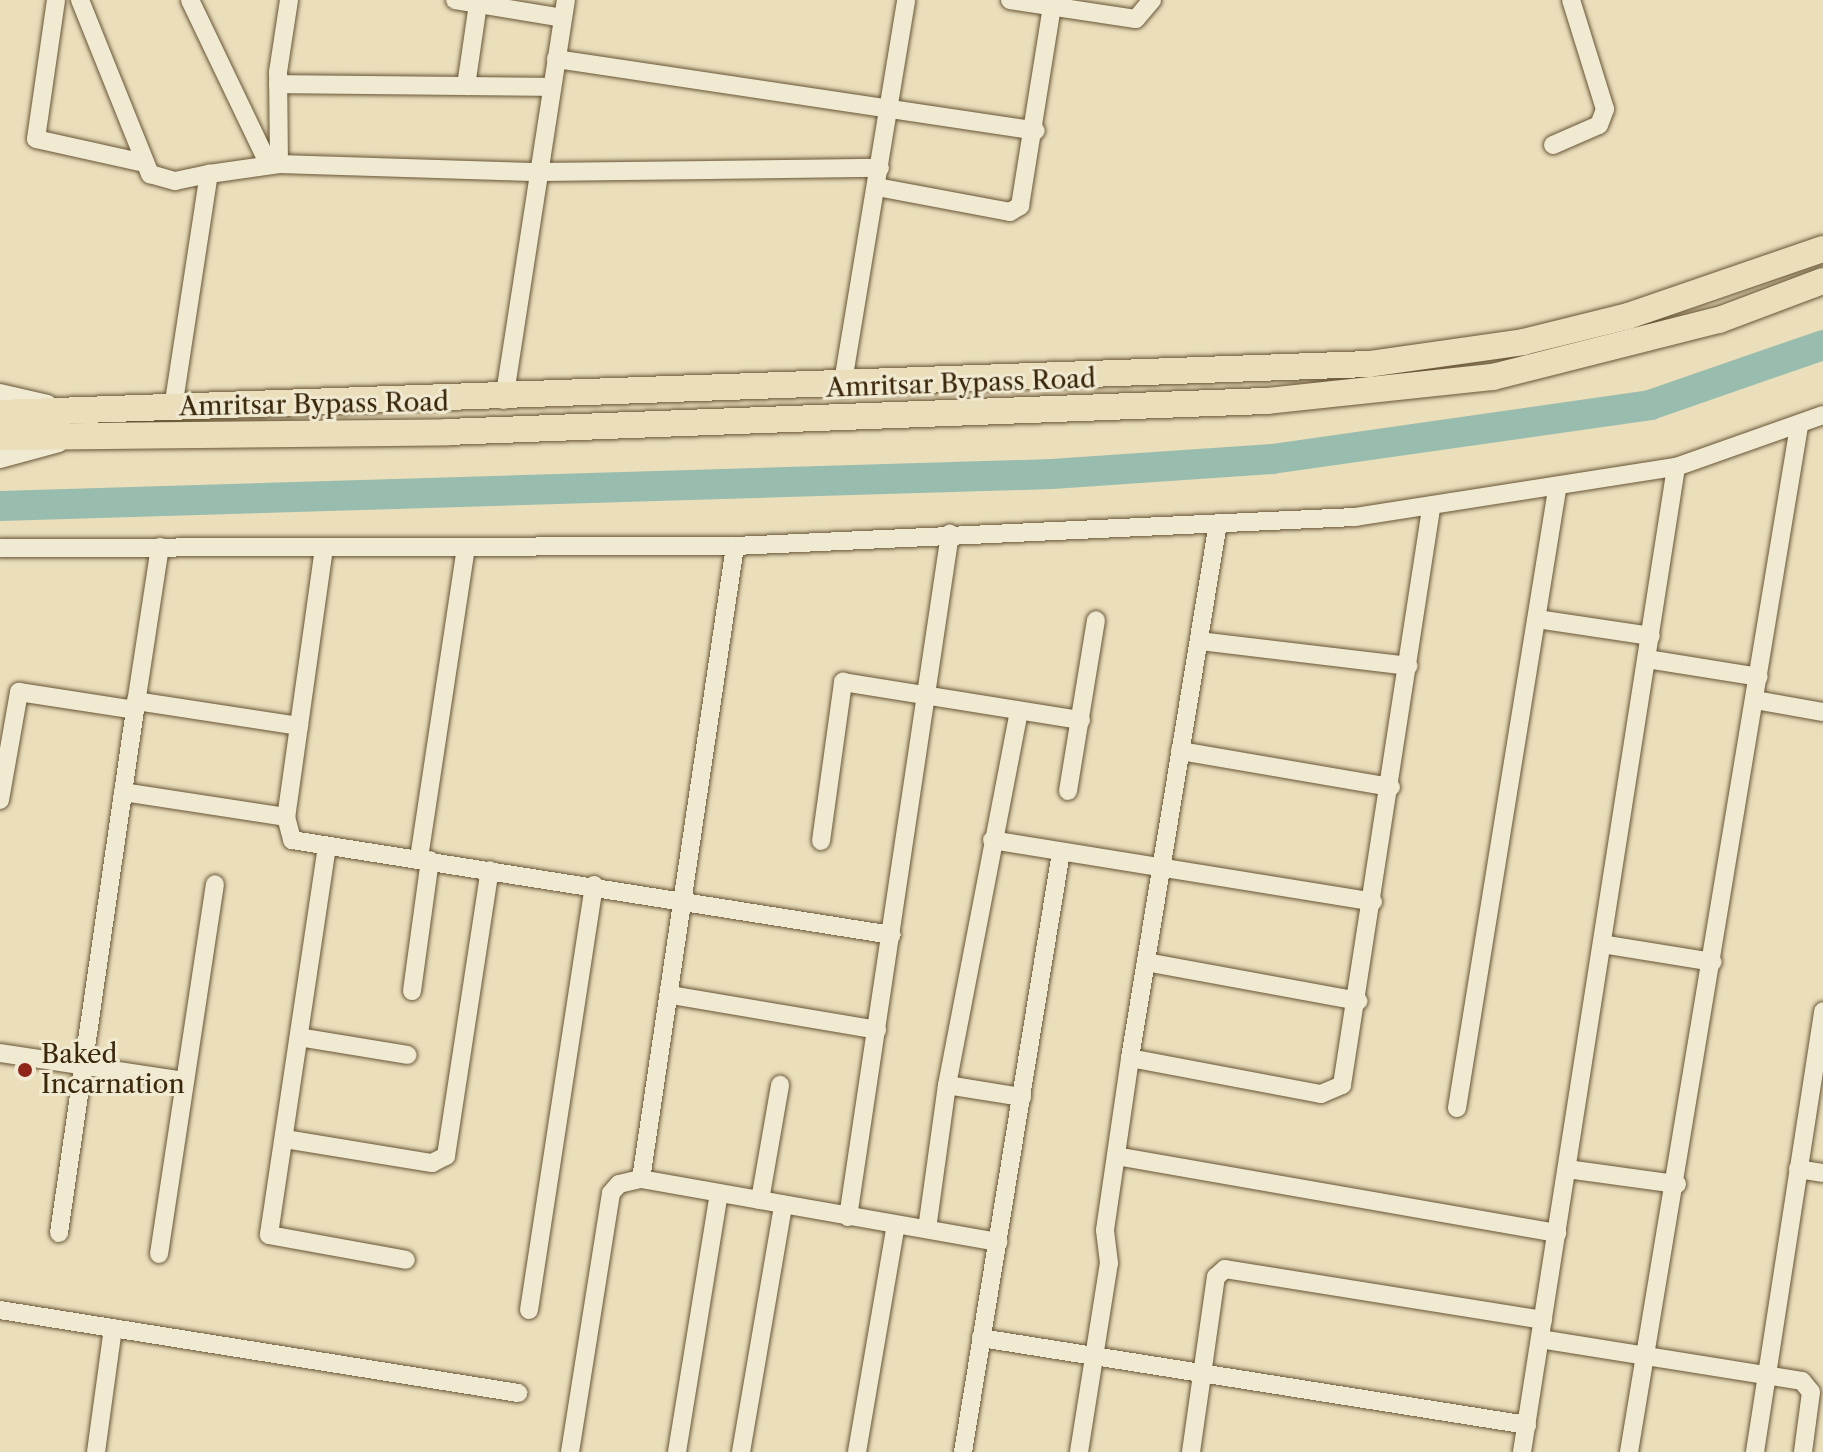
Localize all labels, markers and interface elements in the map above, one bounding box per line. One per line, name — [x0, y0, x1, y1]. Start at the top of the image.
street label: Amritsar Bypass Road — [825, 364, 1097, 404]
street label: Amritsar Bypass Road — [179, 387, 449, 423]
place label: Baked Incarnation — [41, 1039, 185, 1100]
marker: Baked Incarnation — [16, 1061, 34, 1079]

